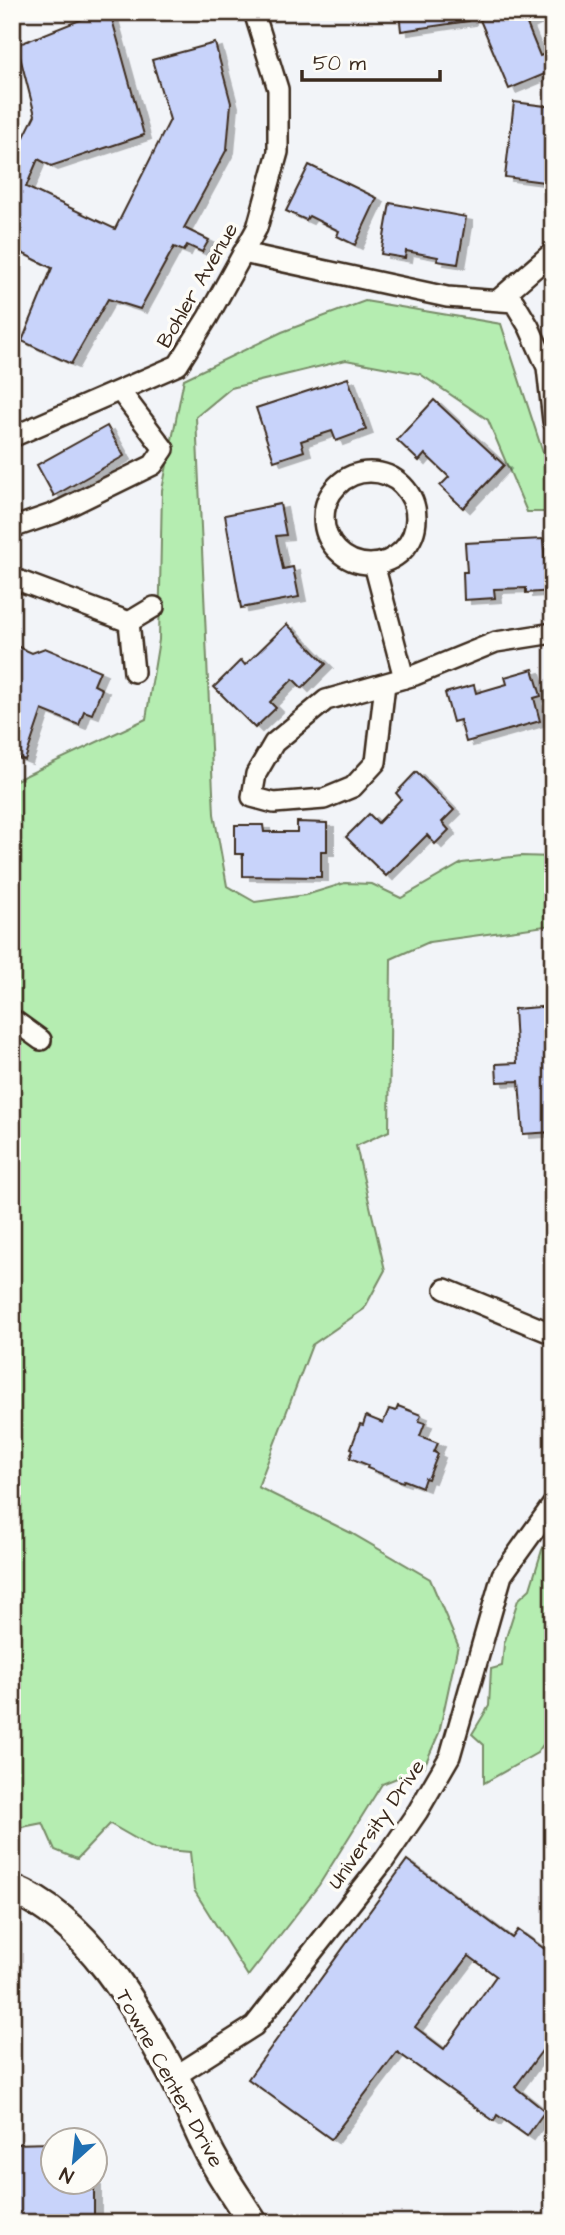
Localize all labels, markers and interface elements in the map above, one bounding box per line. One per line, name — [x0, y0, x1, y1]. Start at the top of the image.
scale bar — [302, 38, 441, 82]
text: 50 m — [313, 49, 367, 78]
street label: Bohler Avenue — [150, 217, 245, 353]
street label: University Drive — [321, 1754, 434, 1896]
street label: Towne Center Drive — [109, 1984, 231, 2172]
north arrow — [38, 2126, 108, 2196]
text: N — [55, 2160, 78, 2190]

